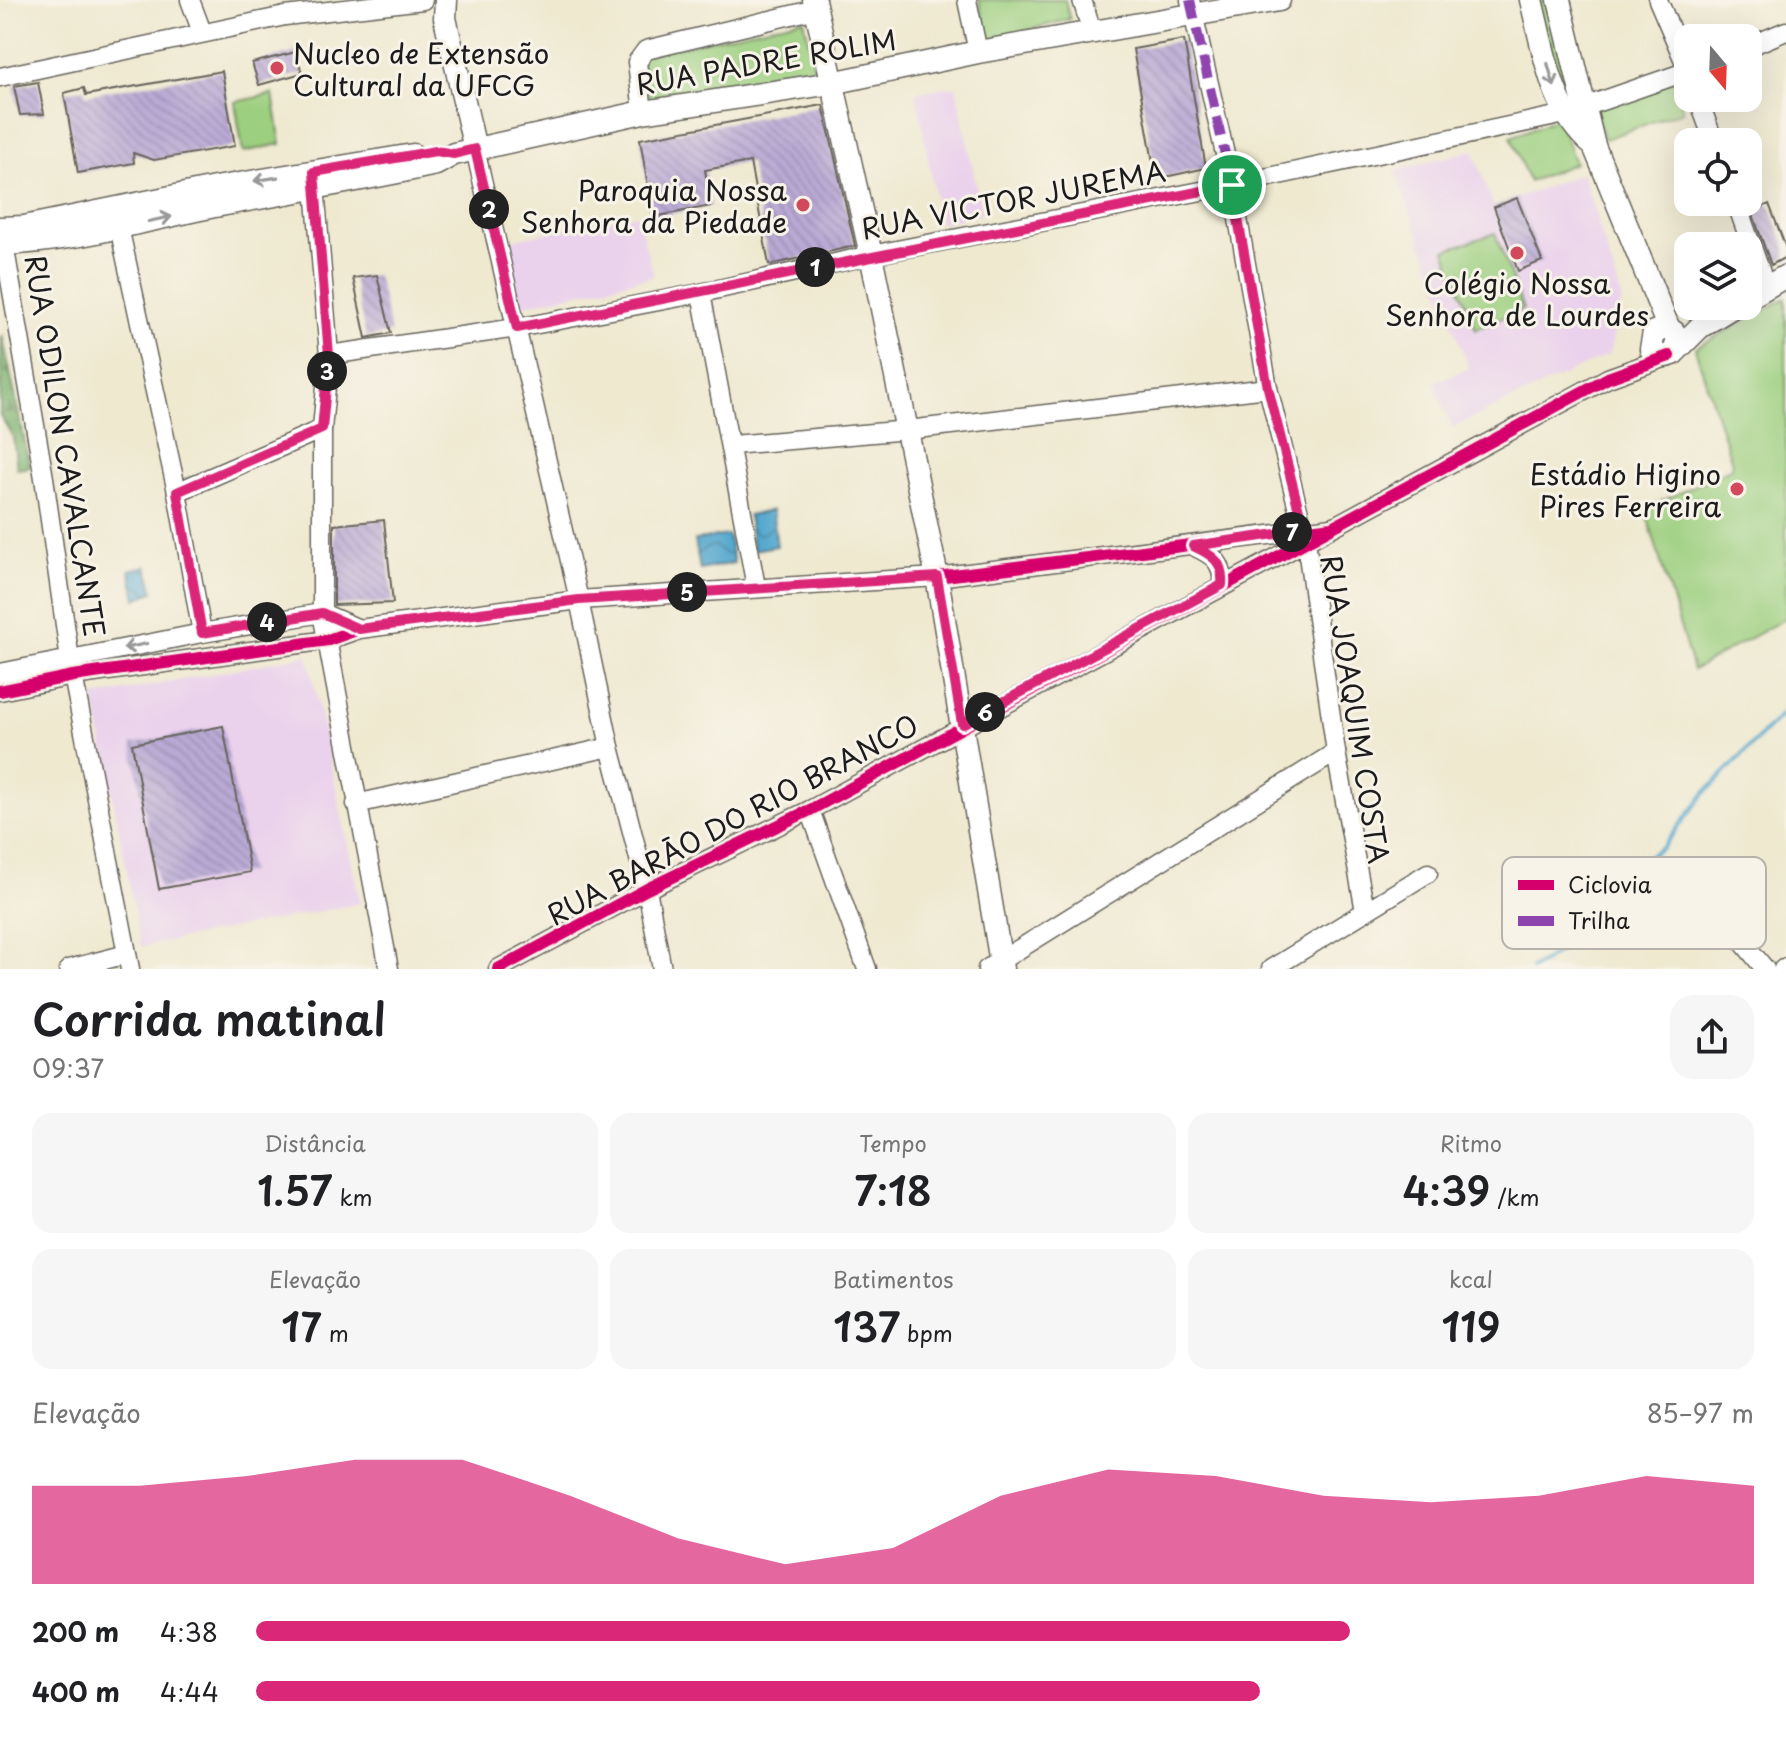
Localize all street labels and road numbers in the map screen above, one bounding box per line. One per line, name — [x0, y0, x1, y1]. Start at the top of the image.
street label: RUA PADRE ROLIM — [632, 17, 900, 105]
street label: RUA VICTOR JUREMA — [857, 148, 1169, 250]
street label: RUA ODILON CAVALCANTE — [15, 252, 117, 640]
street label: RUA JOAQUIM COSTA — [1310, 552, 1402, 866]
street label: RUA BARĀO DO RIO BRANCO — [539, 703, 925, 935]

